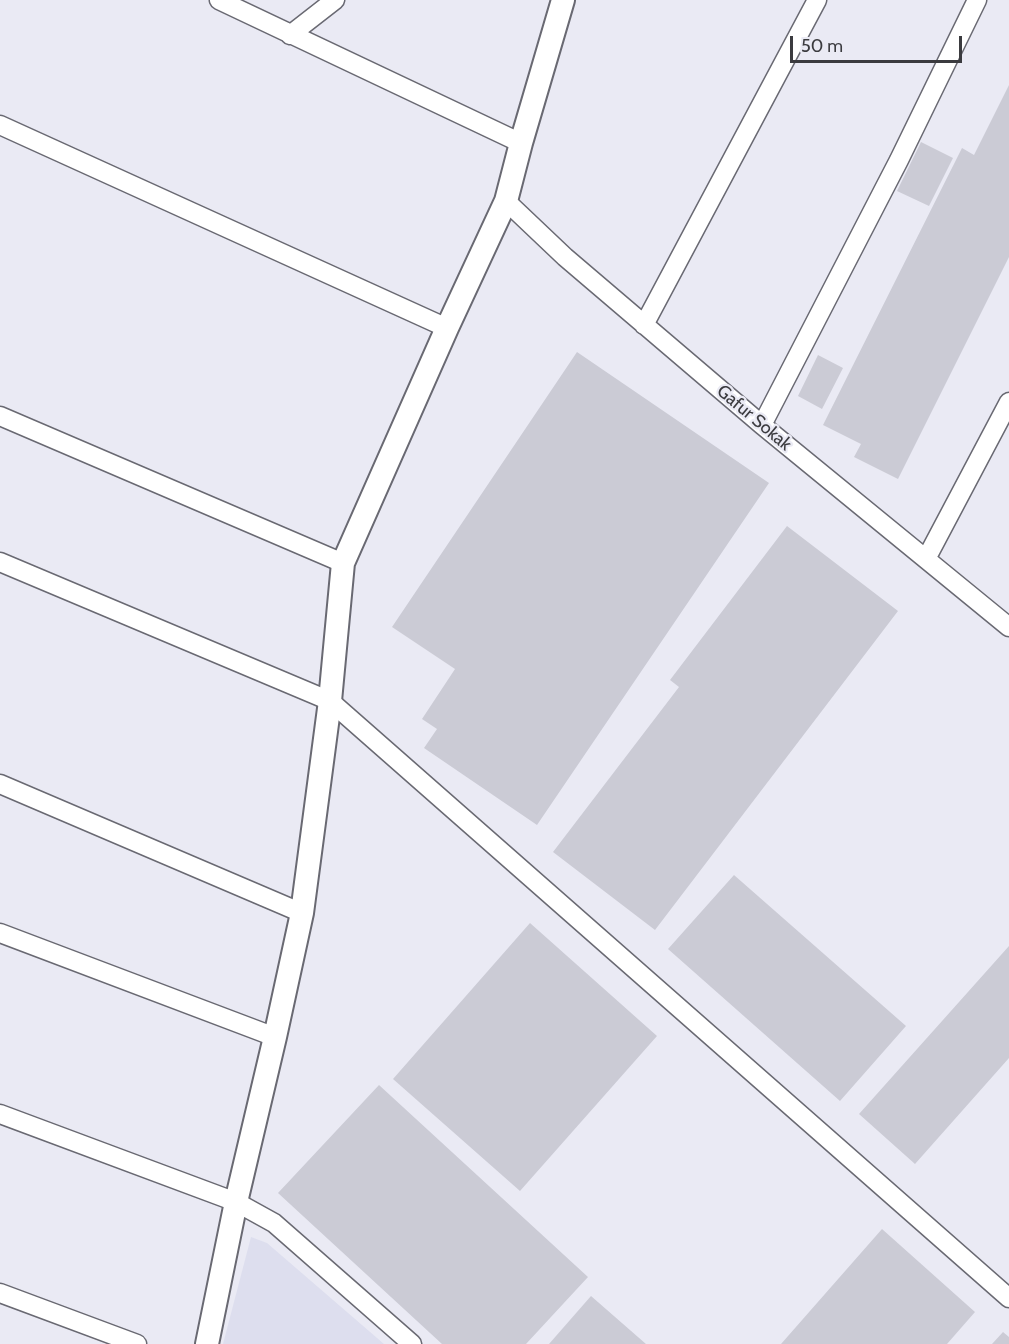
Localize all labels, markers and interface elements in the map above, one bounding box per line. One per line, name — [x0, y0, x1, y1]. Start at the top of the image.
scale bar — [793, 24, 966, 62]
text: 50 m — [801, 35, 843, 57]
street label: Gafur Sokak — [712, 381, 796, 455]

